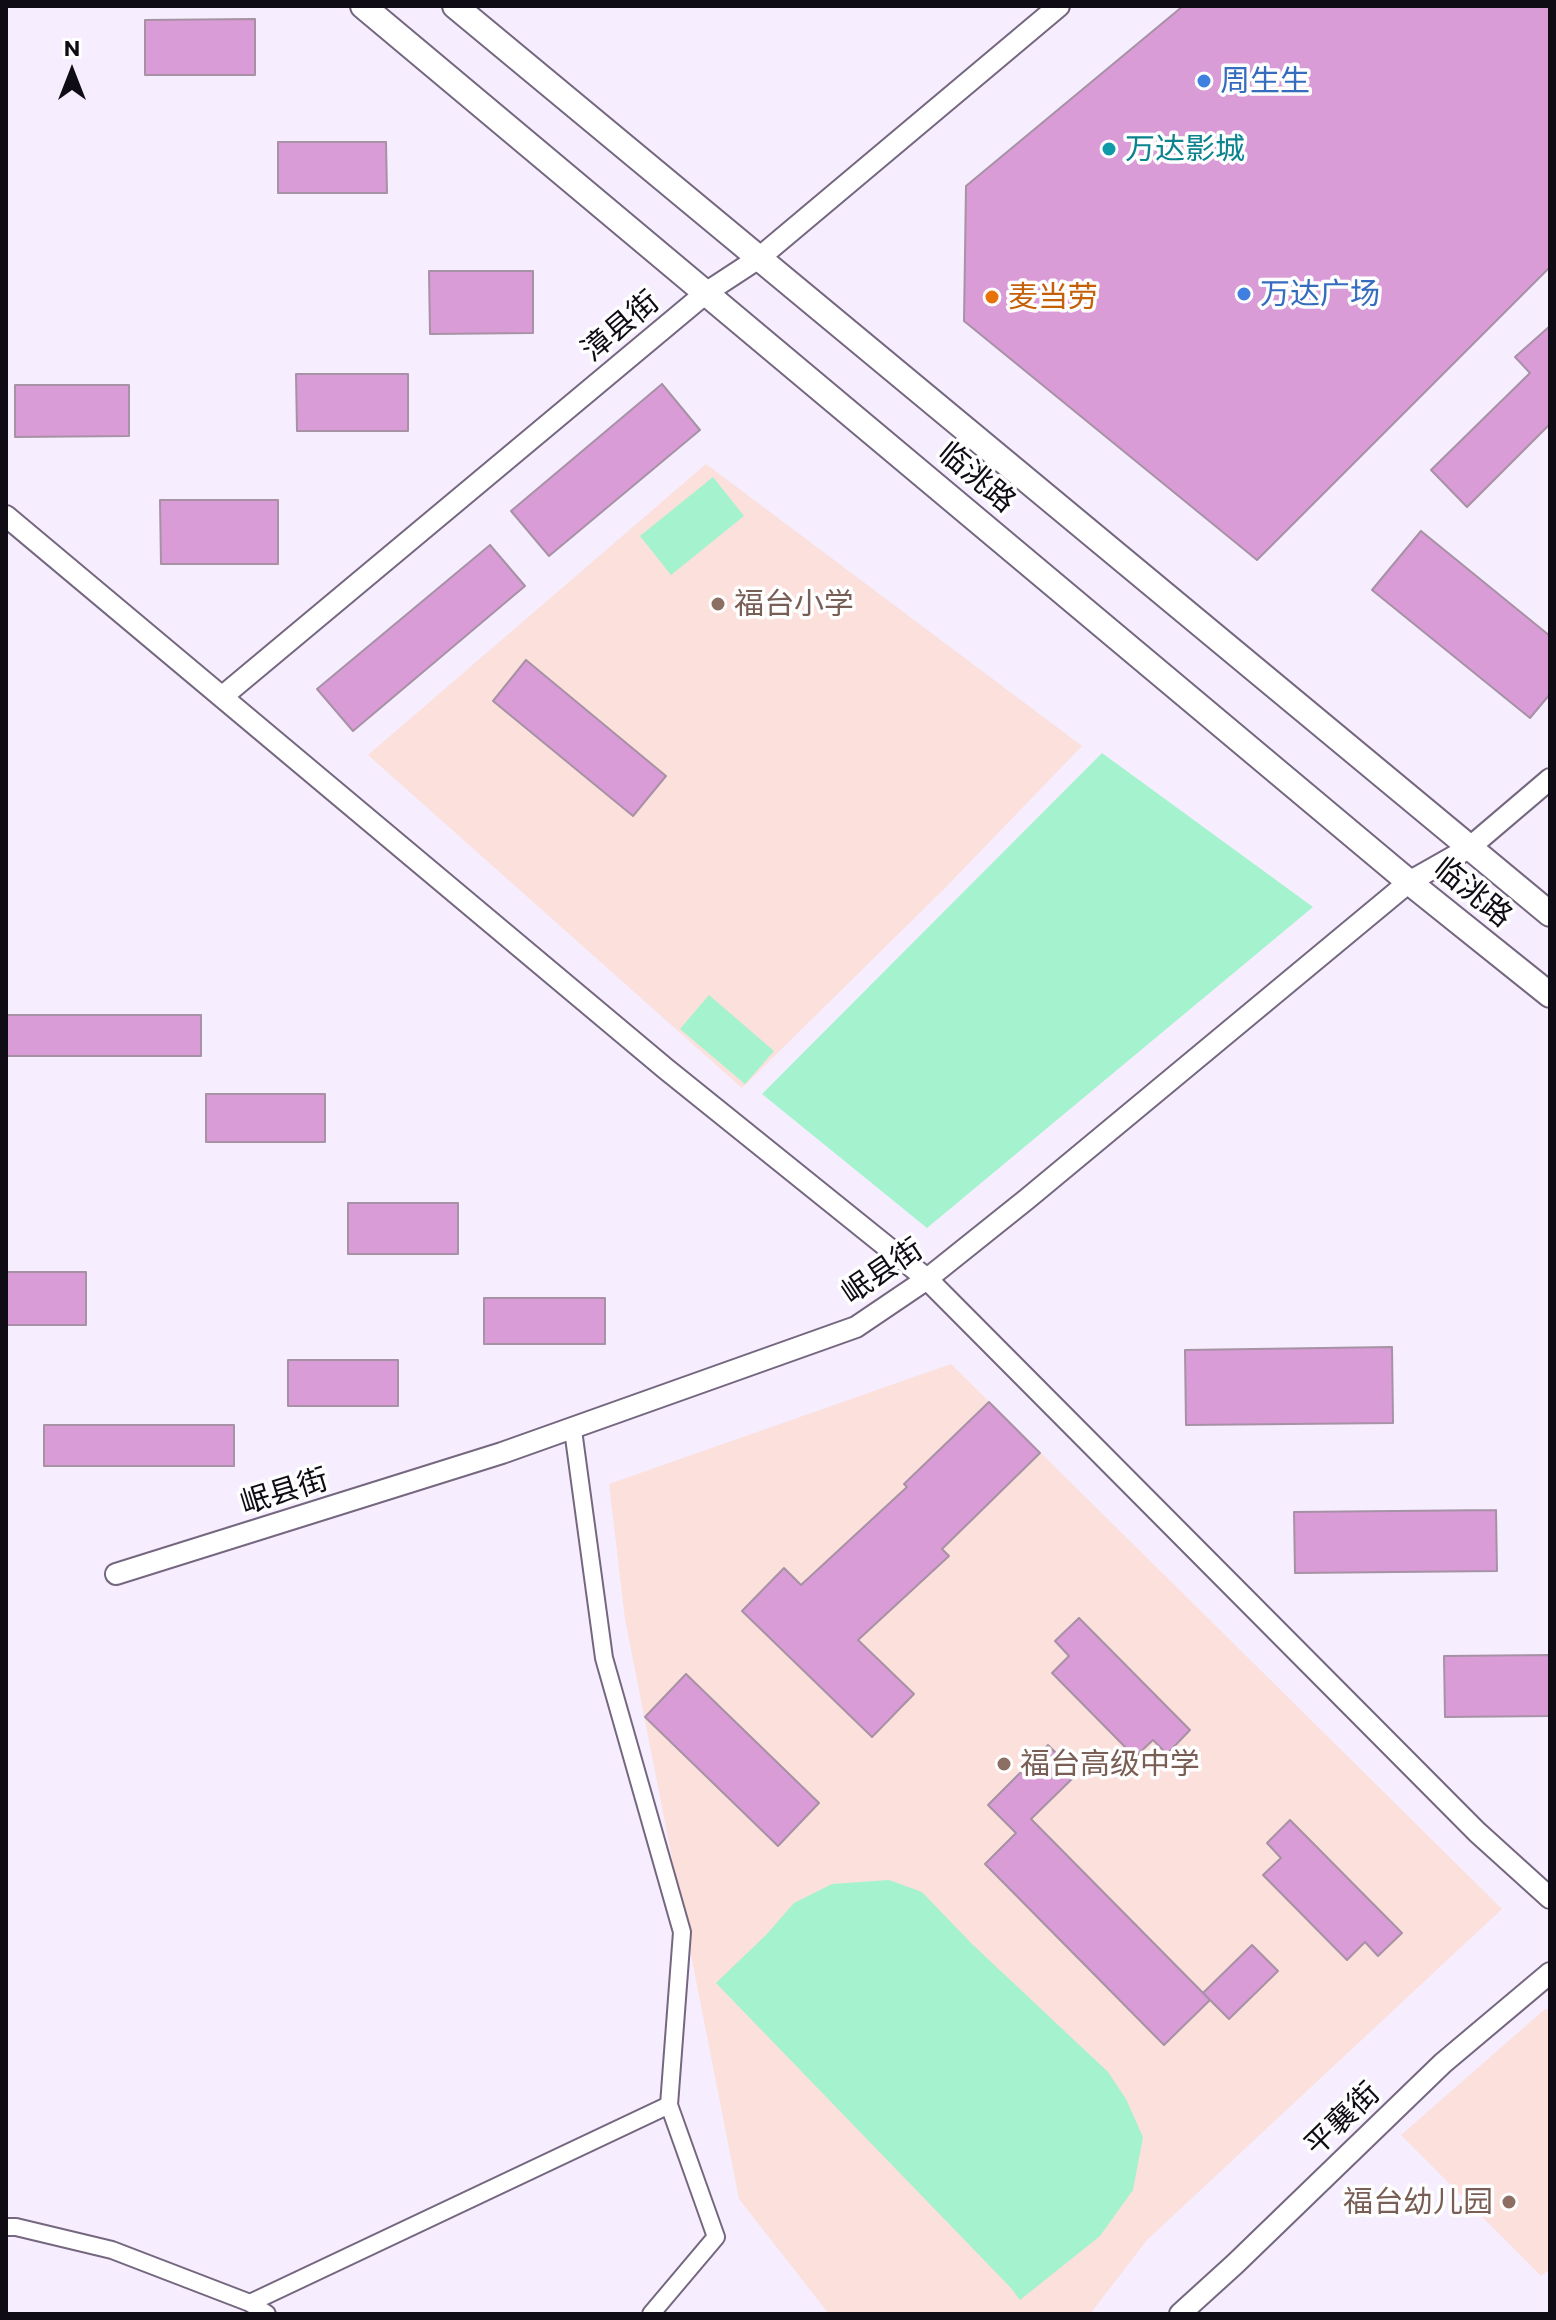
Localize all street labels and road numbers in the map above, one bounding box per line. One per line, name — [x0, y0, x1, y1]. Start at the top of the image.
street label: 漳县街 — [574, 283, 666, 369]
street label: 临洮路 — [931, 434, 1023, 520]
street label: 临洮路 — [1427, 850, 1519, 934]
street label: 岷县街 — [835, 1231, 929, 1311]
street label: 岷县街 — [236, 1461, 332, 1521]
street label: 平襄街 — [1297, 2075, 1387, 2163]

